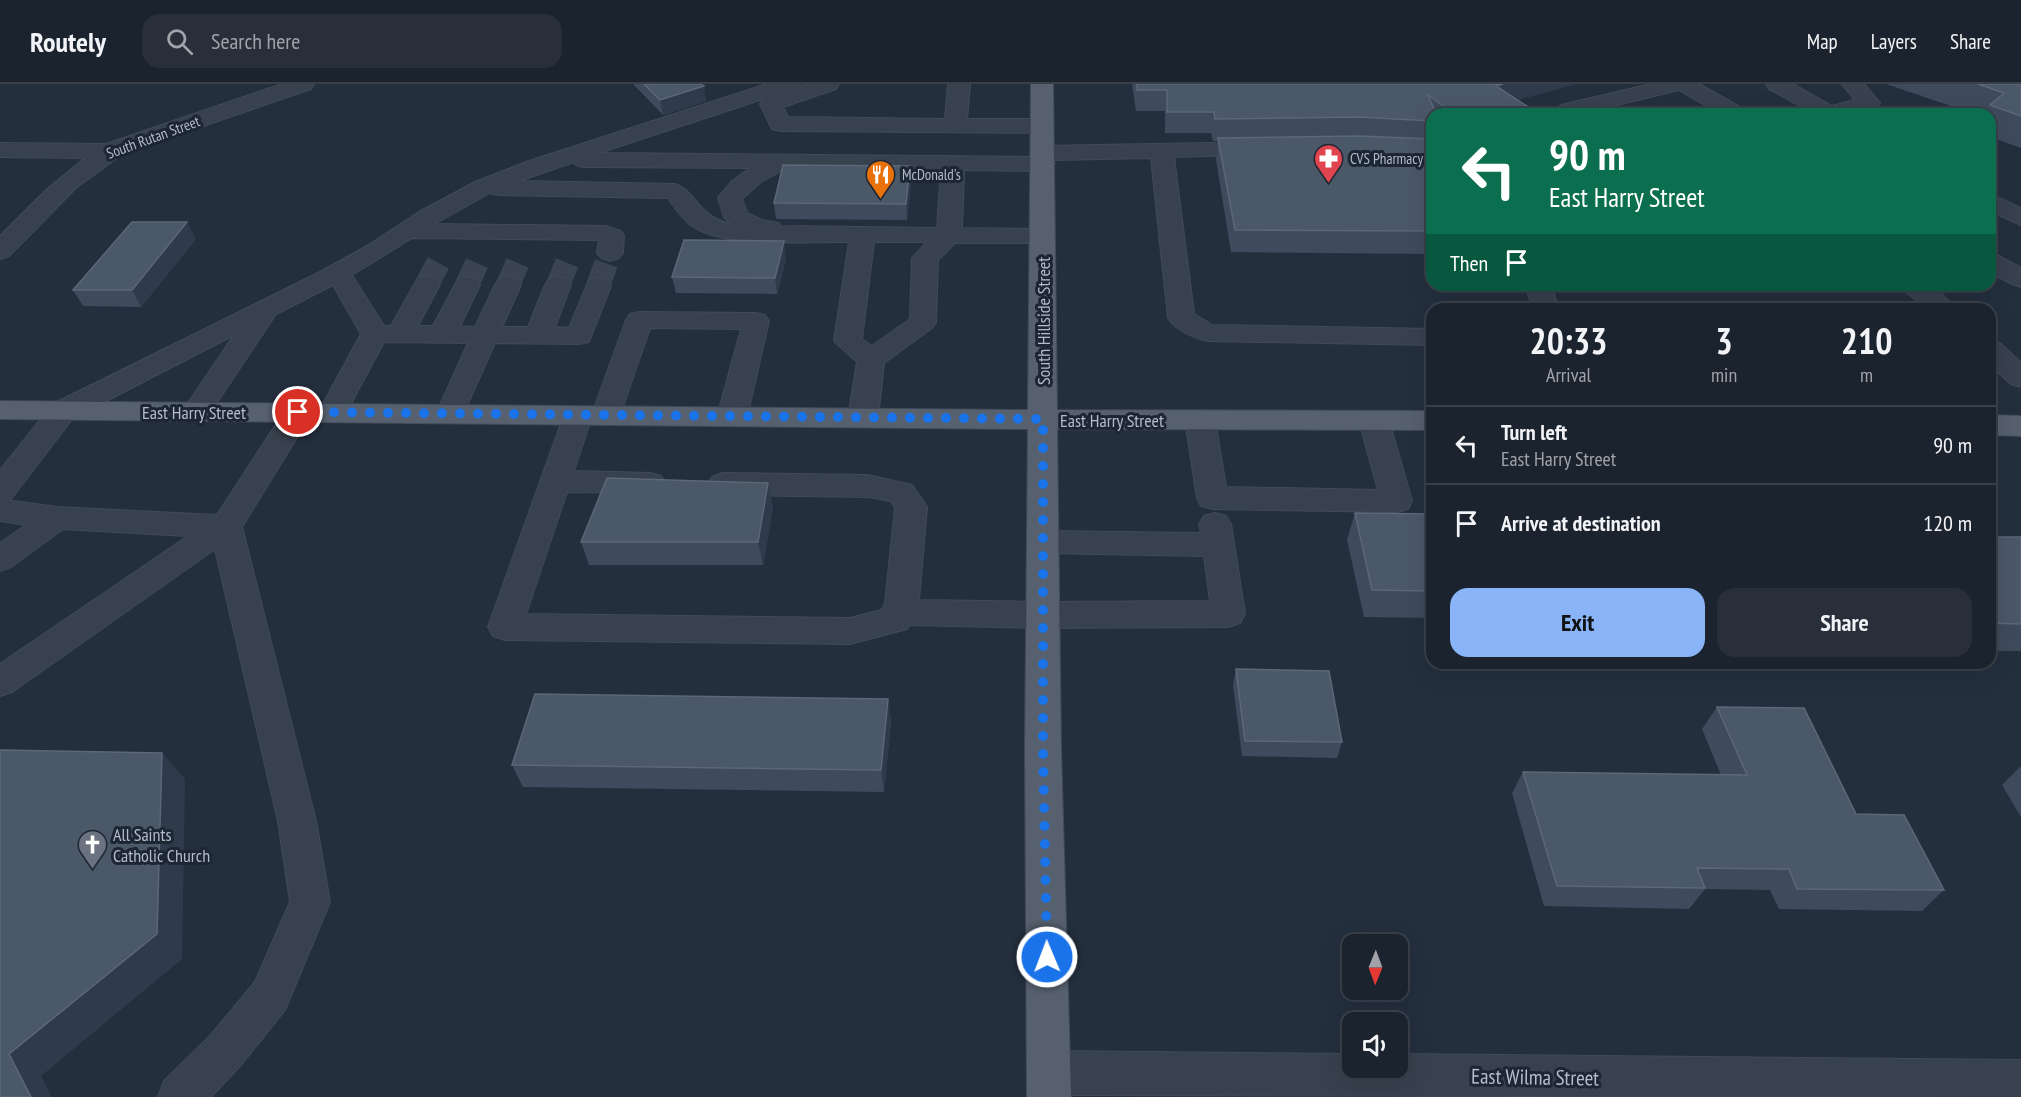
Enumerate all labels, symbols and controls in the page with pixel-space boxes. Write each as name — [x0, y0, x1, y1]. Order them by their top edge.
search box — [142, 14, 562, 68]
text: Routely — [30, 23, 106, 60]
icon: search — [163, 25, 196, 58]
text: Search here — [211, 27, 300, 55]
text: Map — [1807, 28, 1838, 55]
text: Layers — [1871, 28, 1917, 55]
text: Share — [1950, 28, 1991, 55]
street label: South Rutan Street — [104, 111, 202, 163]
text: 90 m — [1549, 127, 1626, 182]
icon: left — [1450, 132, 1528, 210]
pharmacy icon: CVS Pharmacy — [1313, 142, 1345, 184]
place label: CVS Pharmacy — [1350, 149, 1423, 168]
restaurant icon: McDonald's — [865, 158, 897, 200]
place label: McDonald's — [902, 165, 961, 184]
text: East Harry Street — [1549, 180, 1705, 214]
icon: arrive — [1500, 246, 1533, 279]
text: Then — [1450, 249, 1488, 277]
street label: South Hillside Street — [1032, 257, 1055, 385]
text: 20:33 — [1530, 317, 1607, 364]
text: 3 — [1715, 317, 1733, 364]
text: 210 — [1841, 317, 1892, 364]
text: Arrival — [1546, 362, 1591, 388]
text: min — [1711, 362, 1737, 388]
text: m — [1860, 362, 1873, 388]
pin — [272, 386, 323, 437]
icon: arrive — [281, 395, 314, 428]
street label: East Harry Street — [142, 401, 246, 424]
street label: East Harry Street — [1060, 409, 1164, 432]
text: Turn left — [1501, 418, 1567, 446]
icon: left — [1450, 429, 1483, 462]
text: 90 m — [1933, 431, 1972, 459]
text: East Harry Street — [1501, 446, 1616, 472]
icon: arrive — [1450, 507, 1483, 540]
text: Arrive at destination — [1501, 509, 1661, 537]
text: 120 m — [1923, 509, 1972, 537]
button: Exit — [1450, 588, 1705, 657]
button: Share — [1717, 588, 1972, 657]
place label: All Saints Catholic Church — [113, 823, 210, 867]
church icon: All Saints Catholic Church — [76, 828, 108, 870]
position arrow — [1015, 925, 1079, 989]
north arrow — [1342, 934, 1408, 1000]
map controls — [1342, 934, 1408, 1078]
button: sound — [1342, 1012, 1408, 1078]
street label: East Wilma Street — [1471, 1062, 1599, 1092]

